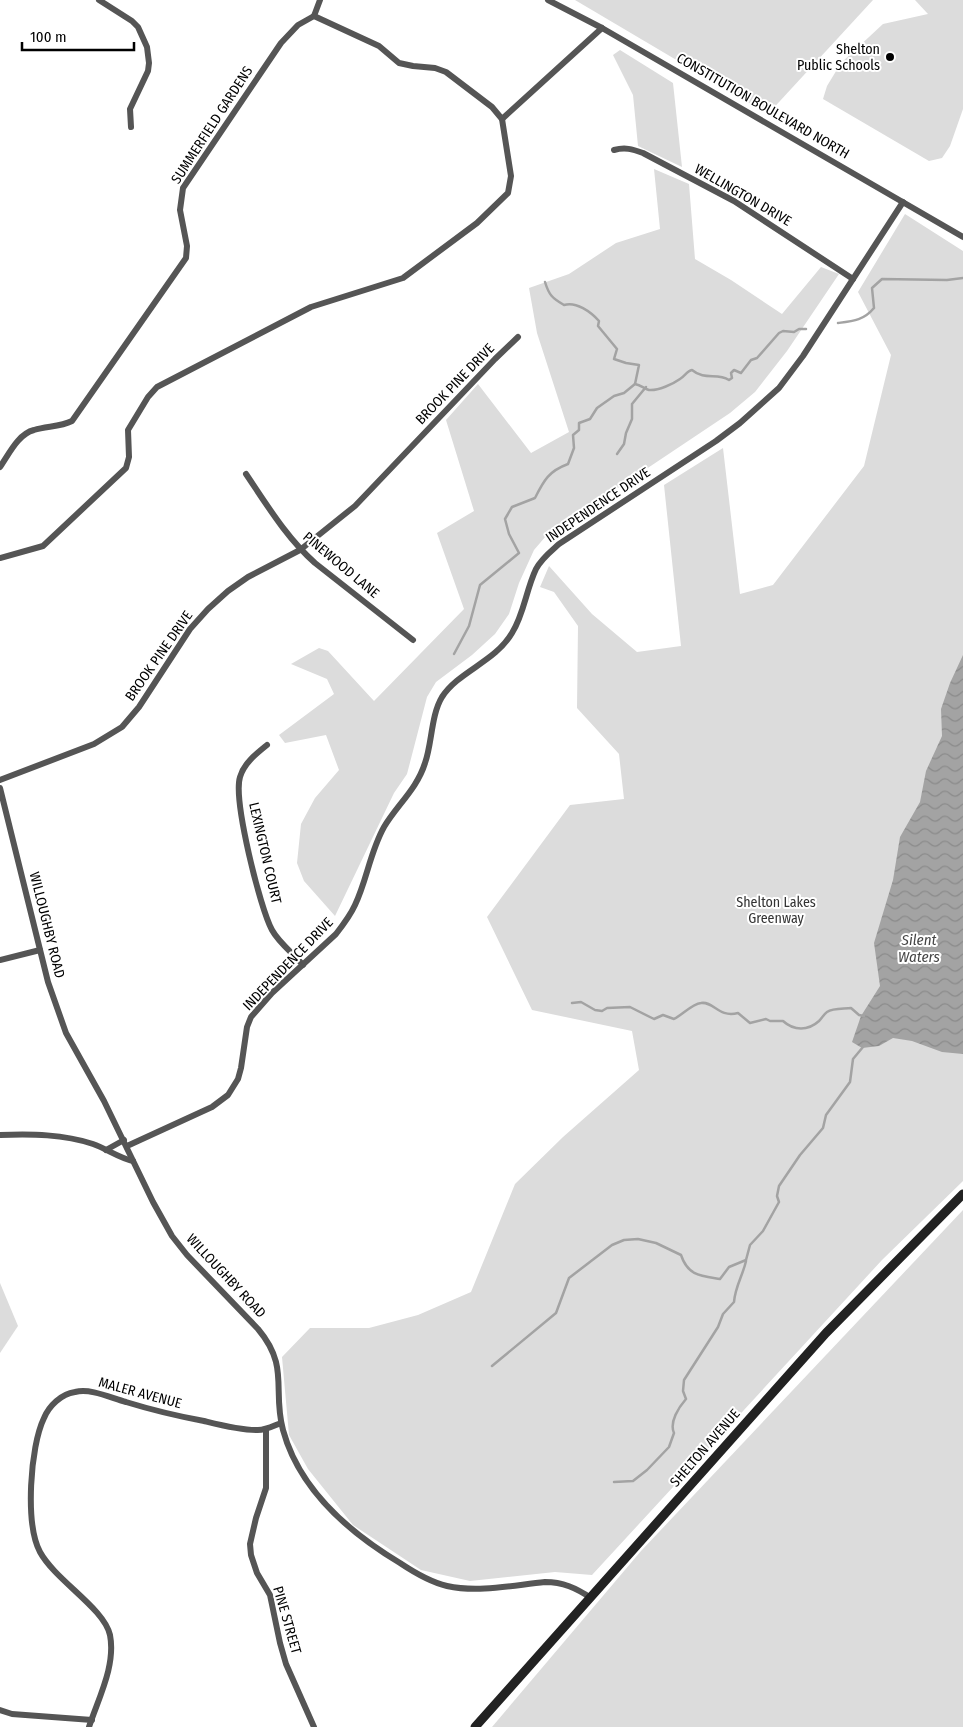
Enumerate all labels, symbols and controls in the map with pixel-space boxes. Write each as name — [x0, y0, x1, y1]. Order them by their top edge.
scale bar — [22, 20, 135, 52]
text: 100 m — [30, 28, 67, 46]
place label: Shelton Public Schools — [797, 41, 880, 74]
street label: CONSTITUTION BOULEVARD NORTH — [674, 49, 852, 163]
marker: Shelton Public Schools — [884, 51, 896, 63]
street label: SUMMERFIELD GARDENS — [168, 63, 256, 187]
street label: WELLINGTON DRIVE — [692, 160, 795, 230]
street label: BROOK PINE DRIVE — [412, 340, 498, 428]
street label: INDEPENDENCE DRIVE — [542, 463, 654, 546]
street label: PINEWOOD LANE — [299, 528, 383, 602]
street label: BROOK PINE DRIVE — [122, 607, 197, 704]
street label: LEXINGTON COURT — [245, 801, 285, 906]
street label: WILLOUGHBY ROAD — [26, 870, 68, 980]
park label: Shelton Lakes Greenway — [736, 894, 816, 927]
street label: INDEPENDENCE DRIVE — [239, 914, 337, 1014]
water label: Silent Waters — [898, 931, 941, 966]
street label: WILLOUGHBY ROAD — [183, 1230, 269, 1322]
street label: MALER AVENUE — [97, 1374, 184, 1412]
street label: SHELTON AVENUE — [667, 1405, 744, 1490]
street label: PINE STREET — [269, 1584, 305, 1656]

